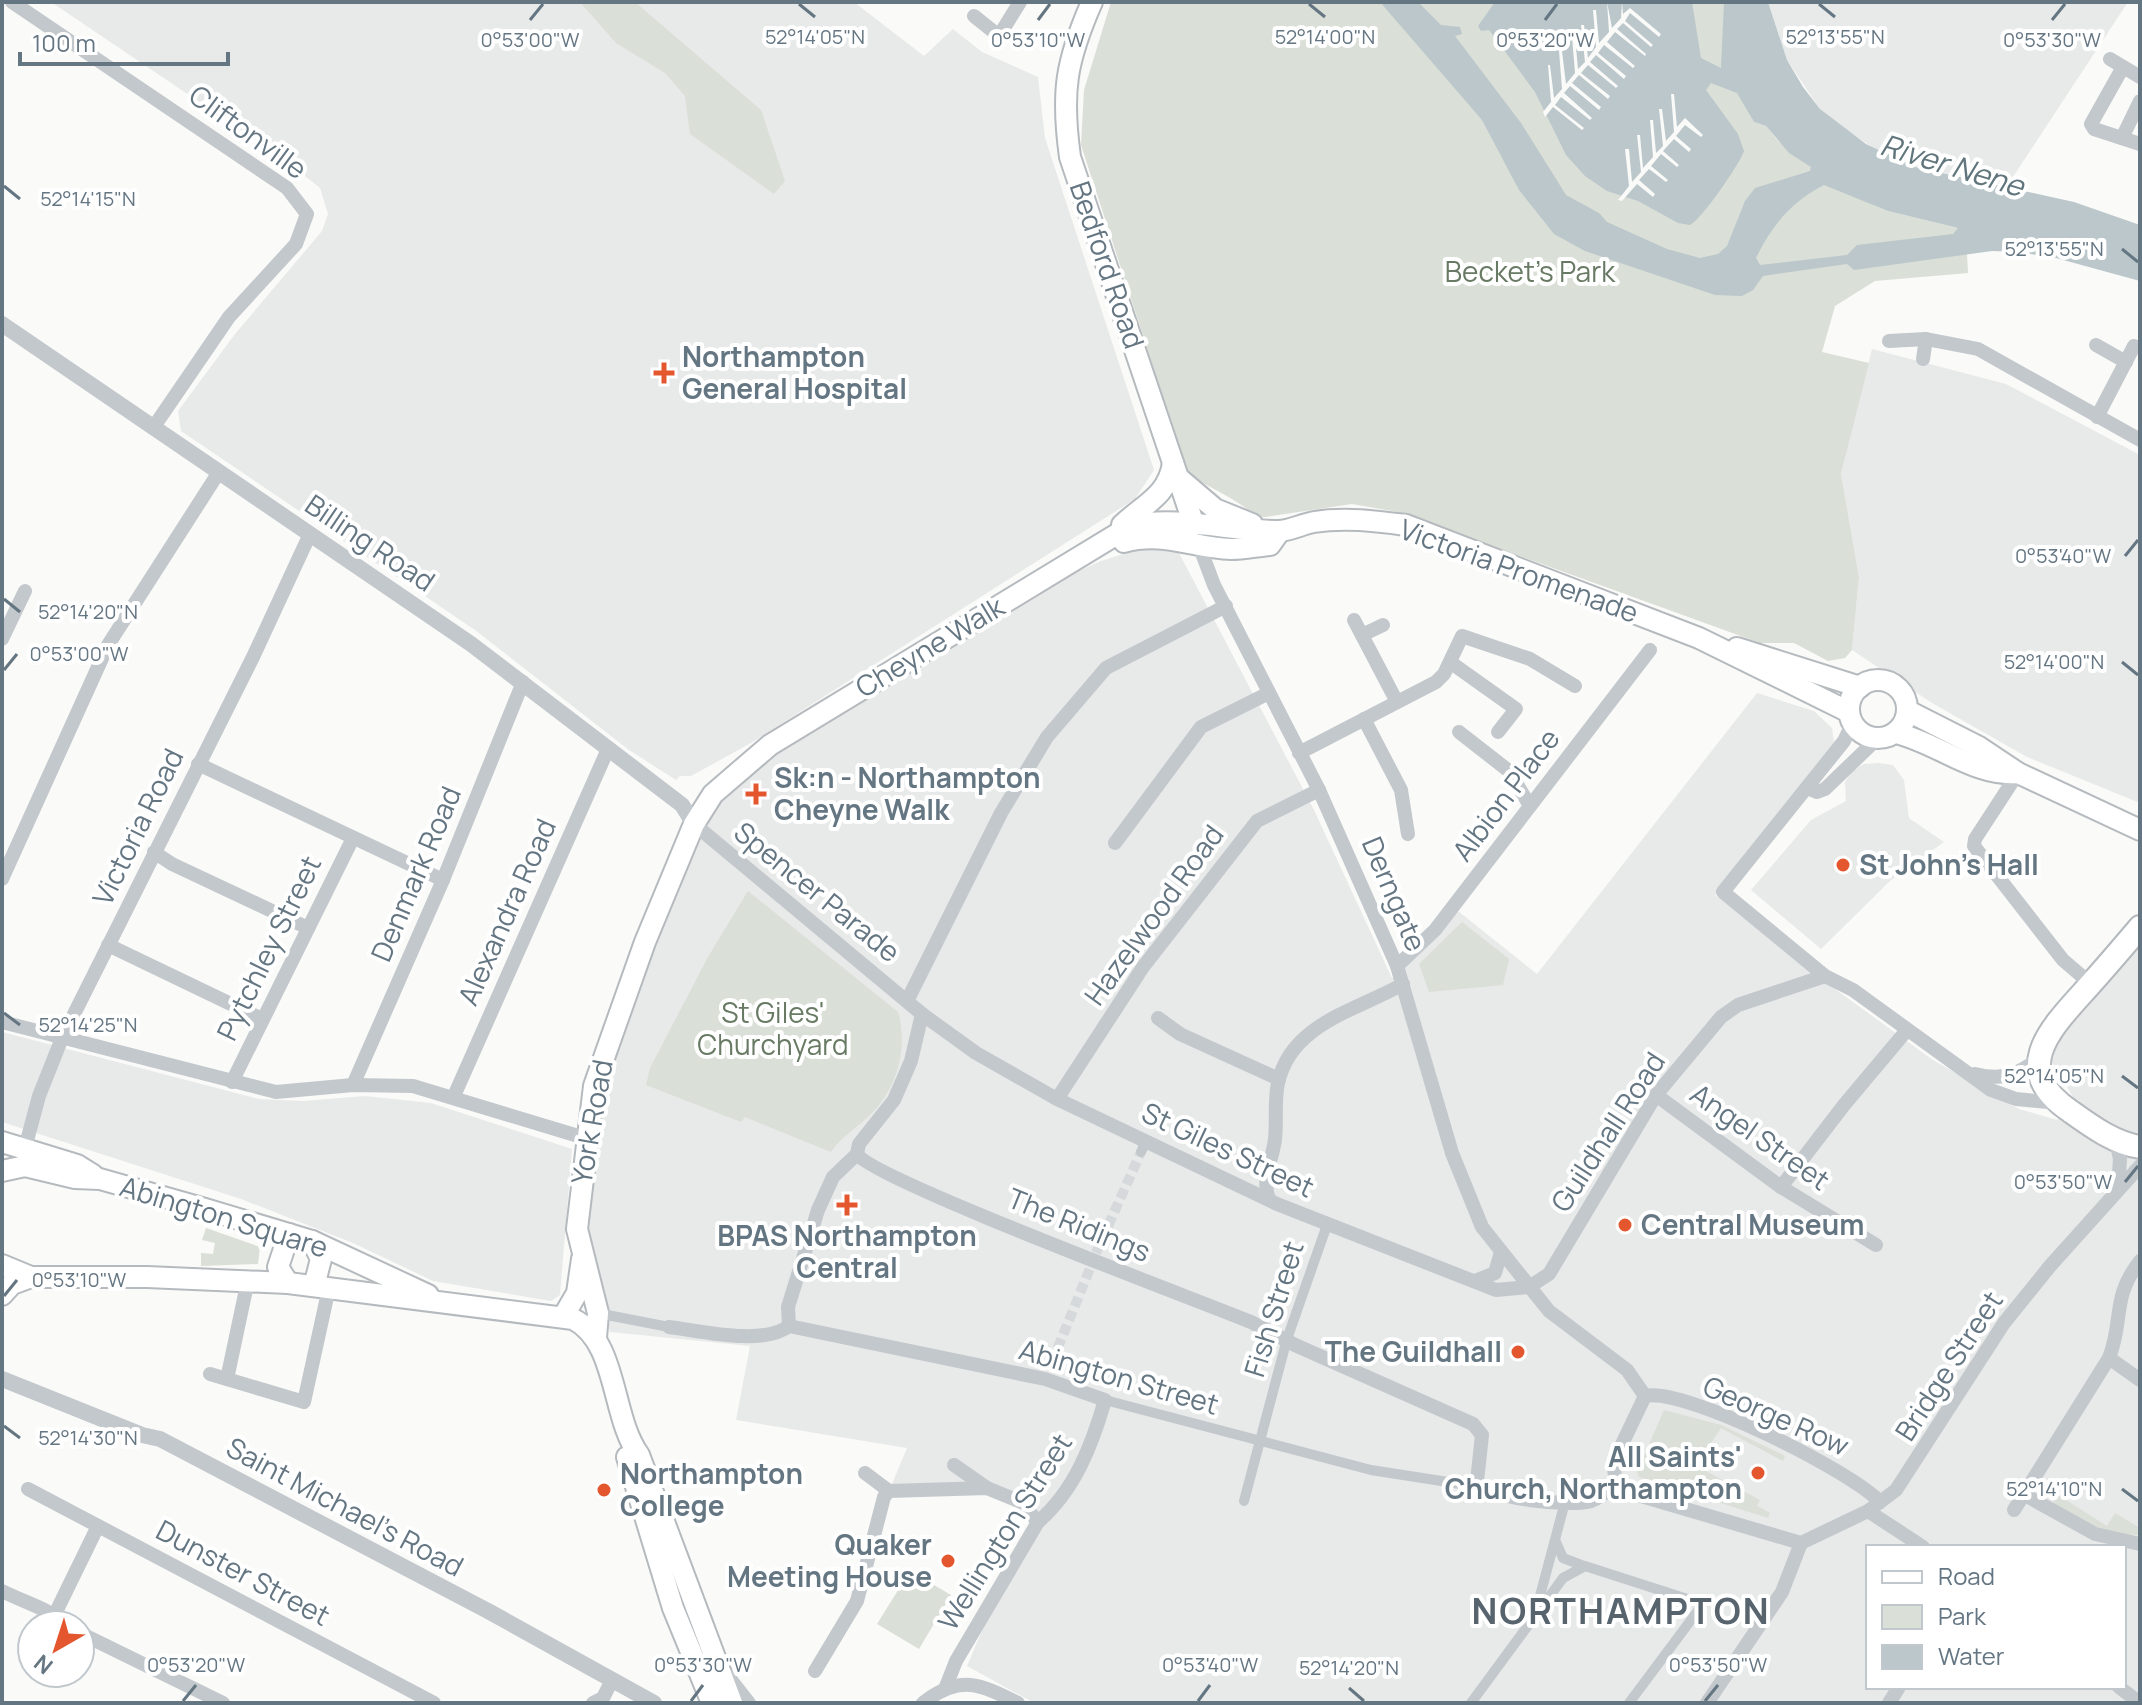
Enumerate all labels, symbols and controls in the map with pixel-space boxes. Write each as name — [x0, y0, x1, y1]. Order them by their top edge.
scale bar — [20, 16, 228, 66]
text: 52°14'05"N — [765, 23, 865, 50]
text: 52°14'00"N — [1275, 23, 1375, 50]
text: 52°13'55"N — [1785, 23, 1885, 50]
text: 100 m — [32, 26, 96, 59]
text: 0°53'00"W — [480, 26, 580, 53]
text: 0°53'10"W — [991, 26, 1086, 53]
text: 0°53'20"W — [1496, 26, 1594, 53]
text: 0°53'30"W — [2003, 26, 2101, 53]
street label: Cliftonville — [182, 76, 315, 187]
water label: River Nene — [1876, 123, 2030, 206]
street label: Bedford Road — [1062, 176, 1154, 353]
text: 52°14'15"N — [40, 185, 136, 212]
text: 52°13'55"N — [2004, 235, 2104, 262]
park label: Becket's Park — [1445, 252, 1616, 290]
place label: Northampton General Hospital — [682, 337, 907, 407]
marker: Northampton General Hospital — [653, 362, 675, 384]
street label: Billing Road — [298, 485, 443, 599]
street label: Victoria Promenade — [1395, 509, 1644, 631]
text: 0°53'40"W — [2015, 542, 2111, 569]
street label: Cheyne Walk — [848, 586, 1012, 705]
text: 52°14'20"N — [38, 598, 138, 625]
text: 0°53'00"W — [29, 640, 129, 667]
text: 52°14'00"N — [2004, 648, 2104, 675]
street label: Albion Place — [1443, 720, 1568, 868]
street label: Victoria Road — [83, 742, 191, 911]
place label: Sk:n - Northampton Cheyne Walk — [774, 758, 1040, 828]
street label: Denmark Road — [361, 780, 469, 967]
marker: Sk:n - Northampton Cheyne Walk — [745, 783, 767, 805]
street label: Spencer Parade — [727, 812, 909, 970]
street label: Alexandra Road — [448, 813, 564, 1011]
street label: Hazelwood Road — [1075, 817, 1231, 1012]
street label: Derngate — [1354, 830, 1436, 957]
place label: St John's Hall — [1859, 845, 2039, 883]
street label: Pytchley Street — [207, 849, 329, 1046]
marker: St John's Hall — [1834, 856, 1852, 874]
park label: St Giles' Churchyard — [697, 993, 849, 1063]
text: 52°14'25"N — [38, 1011, 138, 1038]
street label: Guildhall Road — [1541, 1044, 1673, 1219]
street label: York Road — [561, 1057, 621, 1187]
text: 52°14'05"N — [2004, 1062, 2104, 1089]
street label: Angel Street — [1683, 1074, 1838, 1198]
street label: St Giles Street — [1136, 1093, 1321, 1206]
street label: Abington Square — [116, 1166, 333, 1266]
text: 0°53'50"W — [2014, 1168, 2112, 1195]
street label: The Ridings — [1002, 1178, 1156, 1270]
marker: BPAS Northampton Central — [836, 1194, 858, 1216]
place label: Central Museum — [1641, 1205, 1864, 1243]
place label: BPAS Northampton Central — [717, 1216, 977, 1286]
marker: Central Museum — [1616, 1216, 1634, 1234]
street label: Fish Street — [1234, 1236, 1312, 1381]
text: 0°53'10"W — [32, 1266, 127, 1293]
street label: Bridge Street — [1886, 1283, 2011, 1448]
street label: Abington Street — [1015, 1329, 1223, 1423]
place label: The Guildhall — [1325, 1332, 1502, 1370]
marker: The Guildhall — [1509, 1343, 1527, 1361]
street label: George Row — [1697, 1366, 1855, 1464]
text: 52°14'30"N — [38, 1424, 138, 1451]
street label: Wellington Street — [928, 1426, 1080, 1637]
street label: Saint Michael's Road — [220, 1428, 471, 1585]
place label: All Saints' Church, Northampton — [1445, 1437, 1742, 1507]
place label: Northampton College — [620, 1454, 803, 1524]
marker: All Saints' Church, Northampton — [1749, 1464, 1767, 1482]
text: 52°14'10"N — [2006, 1475, 2102, 1502]
marker: Northampton College — [595, 1481, 613, 1499]
street label: Dunster Street — [150, 1510, 337, 1634]
place label: Quaker Meeting House — [727, 1525, 932, 1595]
legend — [1866, 1545, 2126, 1689]
marker: Quaker Meeting House — [939, 1552, 957, 1570]
text: Road — [1938, 1559, 1995, 1592]
district label: NORTHAMPTON — [1472, 1586, 1770, 1635]
text: Park — [1938, 1599, 1987, 1632]
north arrow — [16, 1609, 96, 1689]
text: Water — [1938, 1639, 2005, 1672]
text: N — [28, 1648, 59, 1681]
text: 0°53'20"W — [147, 1651, 245, 1678]
text: 0°53'30"W — [654, 1651, 752, 1678]
text: 0°53'40"W — [1162, 1651, 1258, 1678]
text: 0°53'50"W — [1669, 1651, 1767, 1678]
text: 52°14'20"N — [1299, 1654, 1399, 1681]

